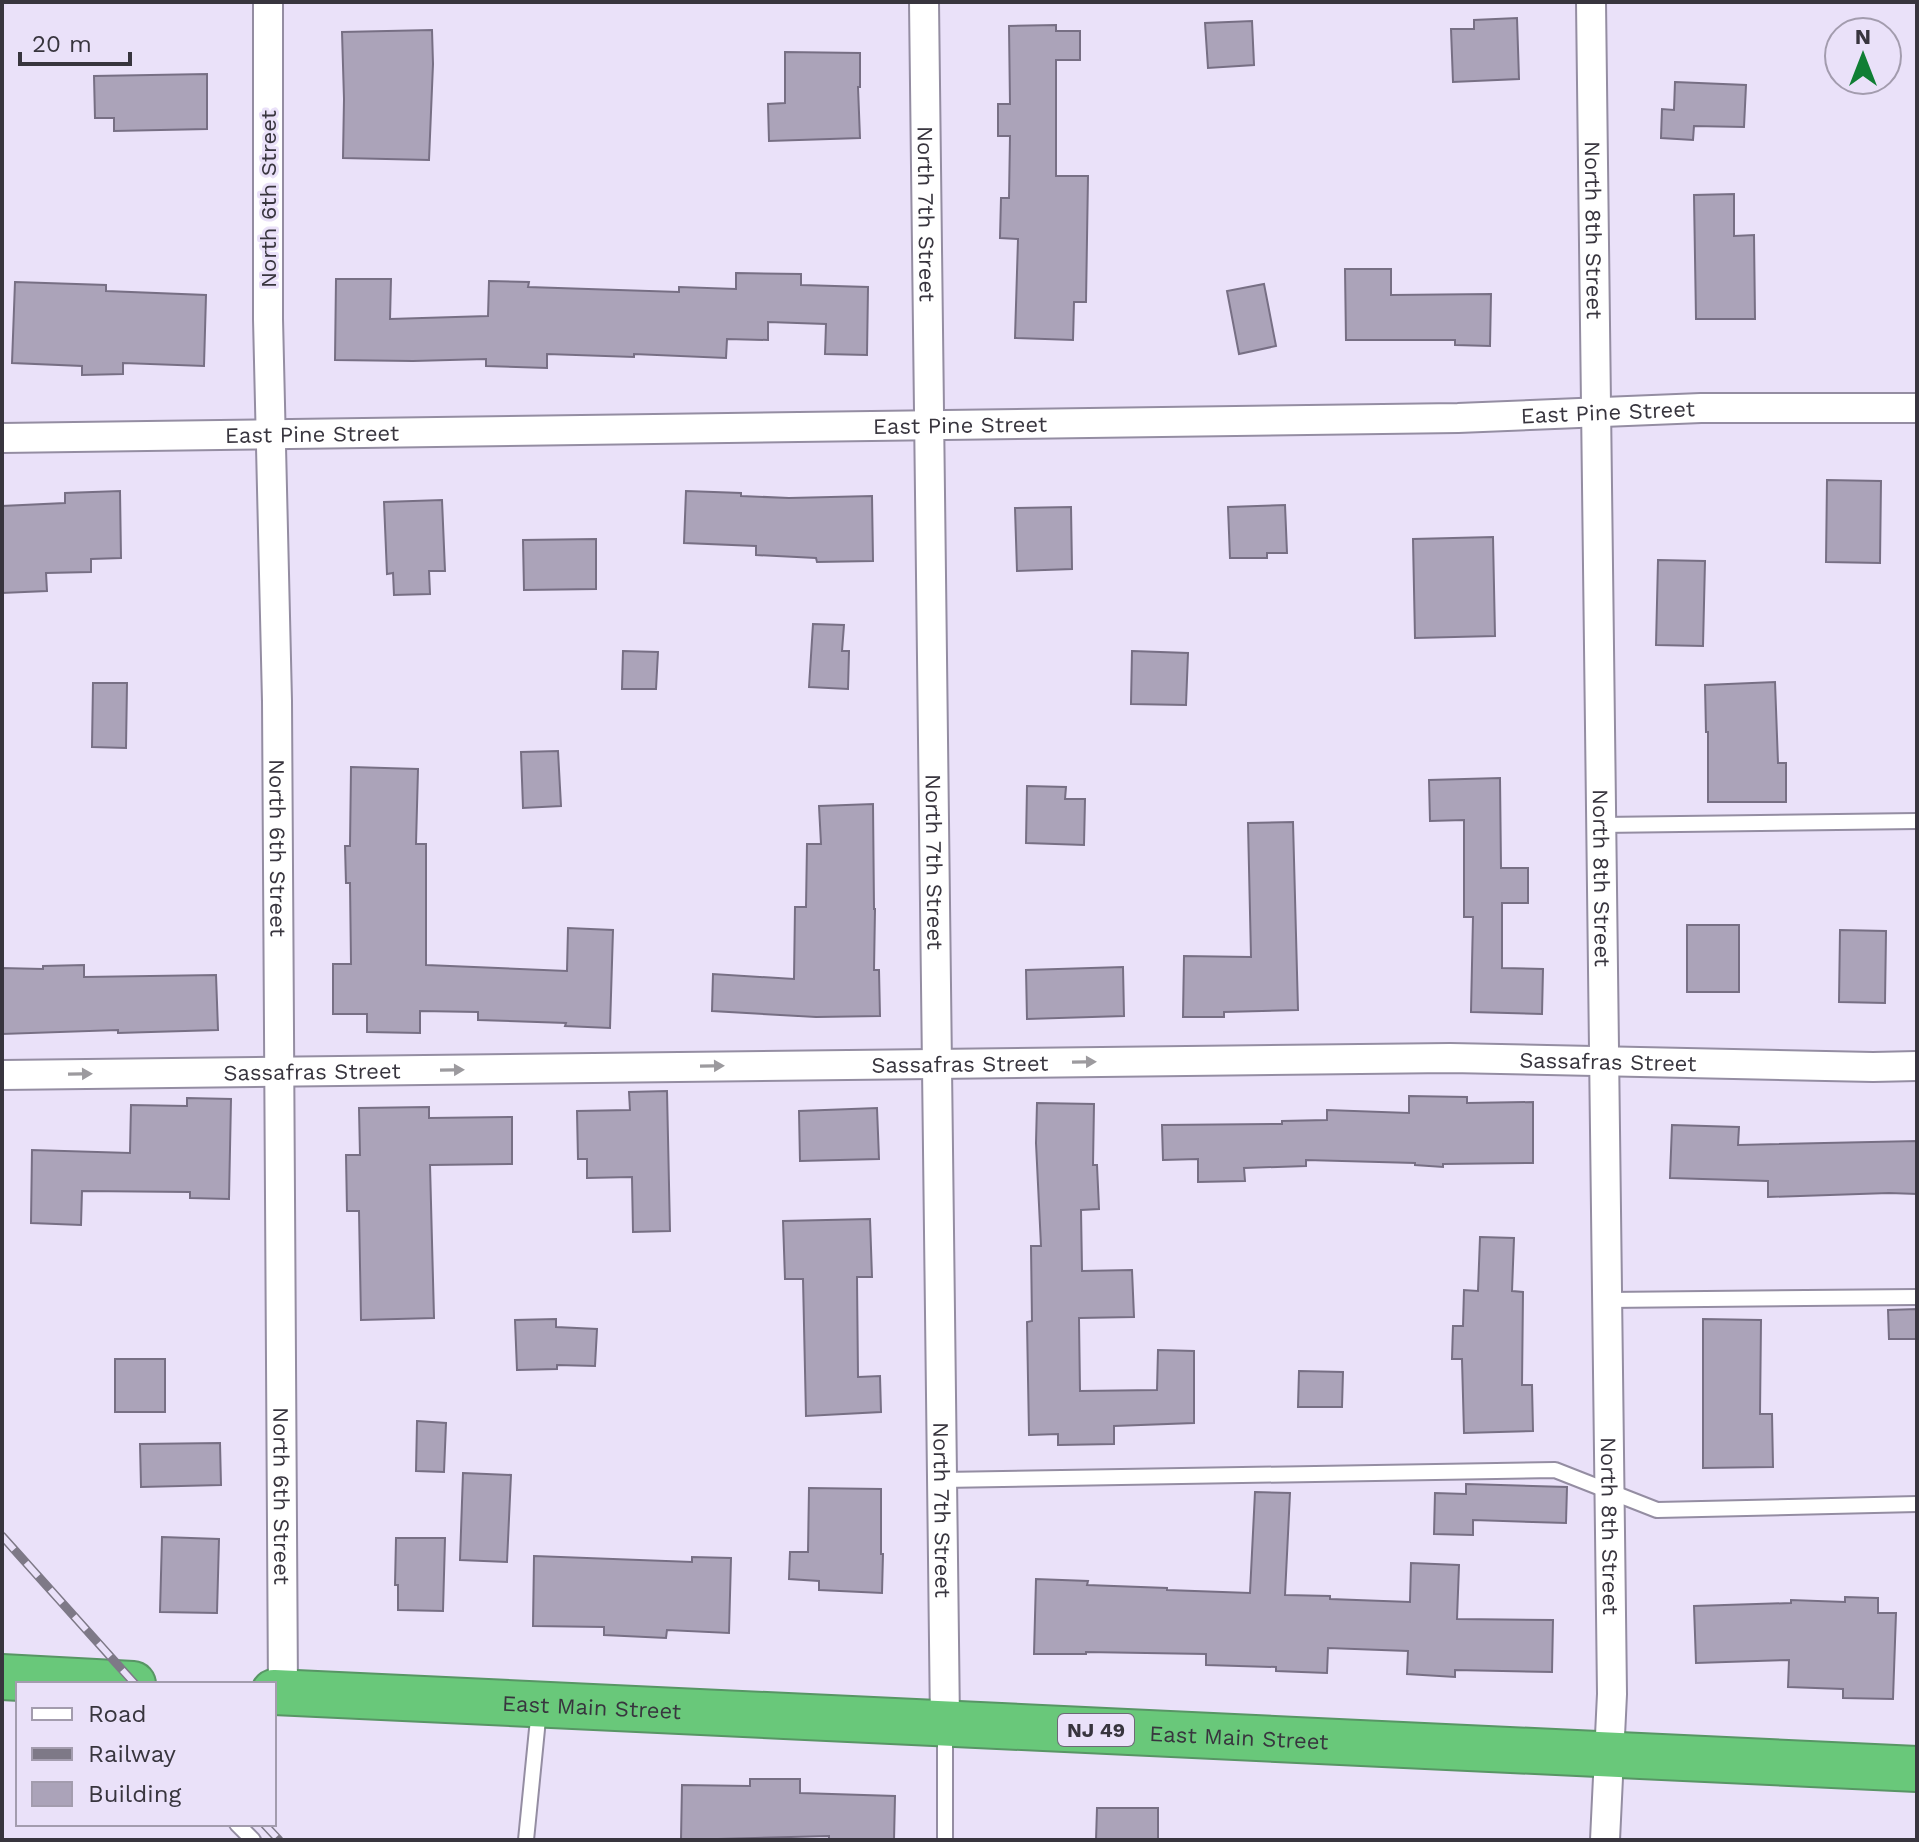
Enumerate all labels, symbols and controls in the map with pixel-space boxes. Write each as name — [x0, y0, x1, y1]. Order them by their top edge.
scale bar — [20, 16, 130, 66]
north arrow — [1823, 16, 1903, 96]
text: N — [1855, 24, 1871, 49]
text: 20 m — [32, 30, 92, 58]
street label: North 6th Street — [256, 110, 281, 288]
street label: North 7th Street — [913, 126, 940, 302]
street label: North 8th Street — [1580, 141, 1607, 319]
street label: East Pine Street — [1520, 396, 1695, 428]
street label: East Pine Street — [873, 412, 1047, 439]
street label: East Pine Street — [225, 421, 399, 448]
street label: North 6th Street — [264, 759, 290, 937]
street label: North 7th Street — [920, 774, 948, 950]
street label: North 8th Street — [1588, 789, 1615, 967]
street label: Sassafras Street — [1519, 1047, 1697, 1076]
street label: Sassafras Street — [871, 1051, 1049, 1078]
one-way arrow — [1072, 1056, 1097, 1068]
street label: Sassafras Street — [223, 1058, 401, 1085]
one-way arrow — [700, 1060, 725, 1073]
one-way arrow — [440, 1063, 465, 1076]
one-way arrow — [68, 1068, 93, 1080]
street label: North 6th Street — [268, 1407, 294, 1585]
street label: North 7th Street — [928, 1422, 955, 1598]
street label: North 8th Street — [1596, 1437, 1623, 1615]
legend — [16, 1682, 276, 1826]
street label: East Main Street — [502, 1691, 682, 1724]
text: Road — [88, 1700, 147, 1728]
road number: NJ 49 — [1058, 1714, 1134, 1746]
street label: East Main Street — [1149, 1721, 1329, 1754]
text: Railway — [88, 1740, 177, 1768]
text: Building — [88, 1780, 181, 1808]

